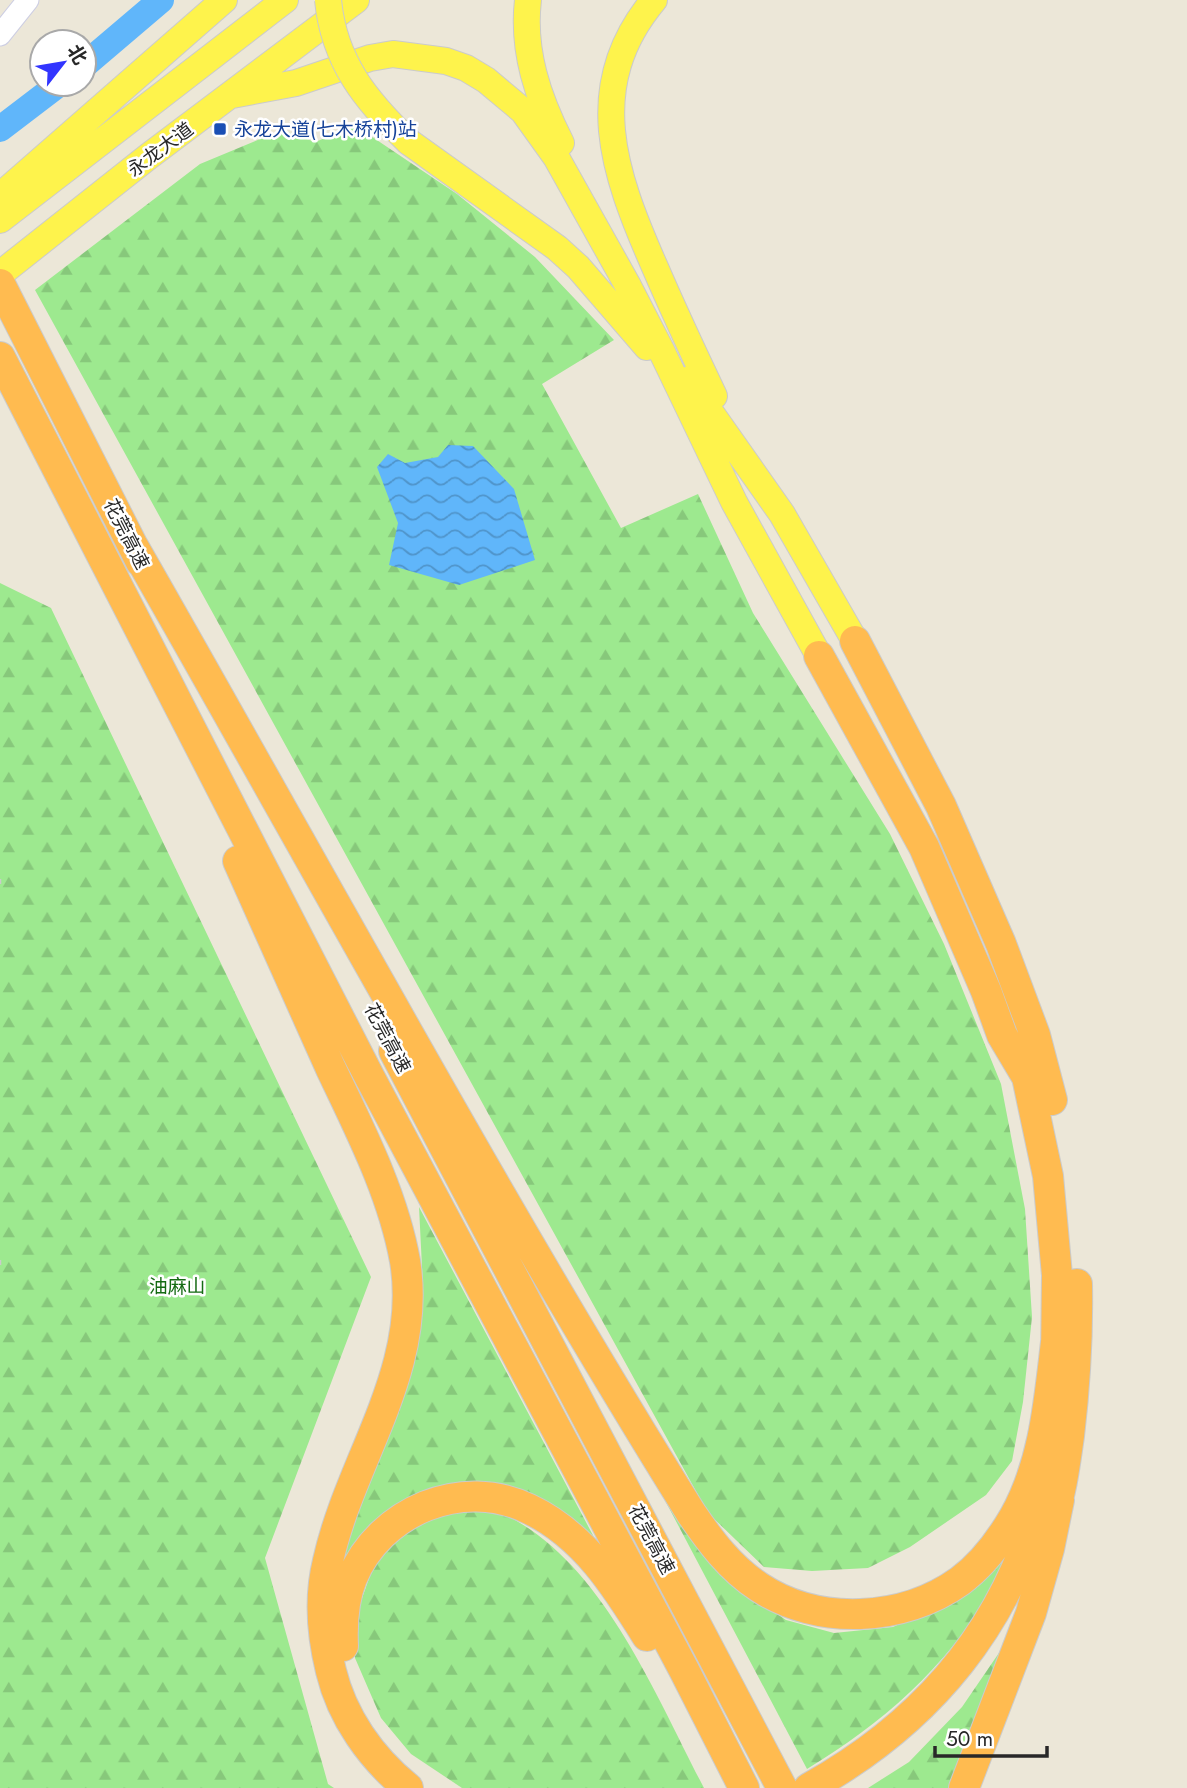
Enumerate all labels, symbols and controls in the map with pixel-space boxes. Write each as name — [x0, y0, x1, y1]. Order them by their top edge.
north arrow — [28, 28, 98, 98]
text: 北 — [61, 39, 94, 70]
street label: 永龙大道 — [122, 116, 199, 183]
place label: 永龙大道(七木桥村)站 — [234, 116, 417, 143]
marker: 永龙大道(七木桥村)站 — [212, 121, 228, 137]
street label: 花莞高速 — [97, 494, 156, 574]
street label: 花莞高速 — [358, 998, 417, 1078]
park label: 油麻山 — [148, 1273, 206, 1300]
street label: 花莞高速 — [622, 1499, 681, 1579]
scale bar — [935, 1714, 1047, 1758]
text: 50 m — [946, 1724, 993, 1754]

